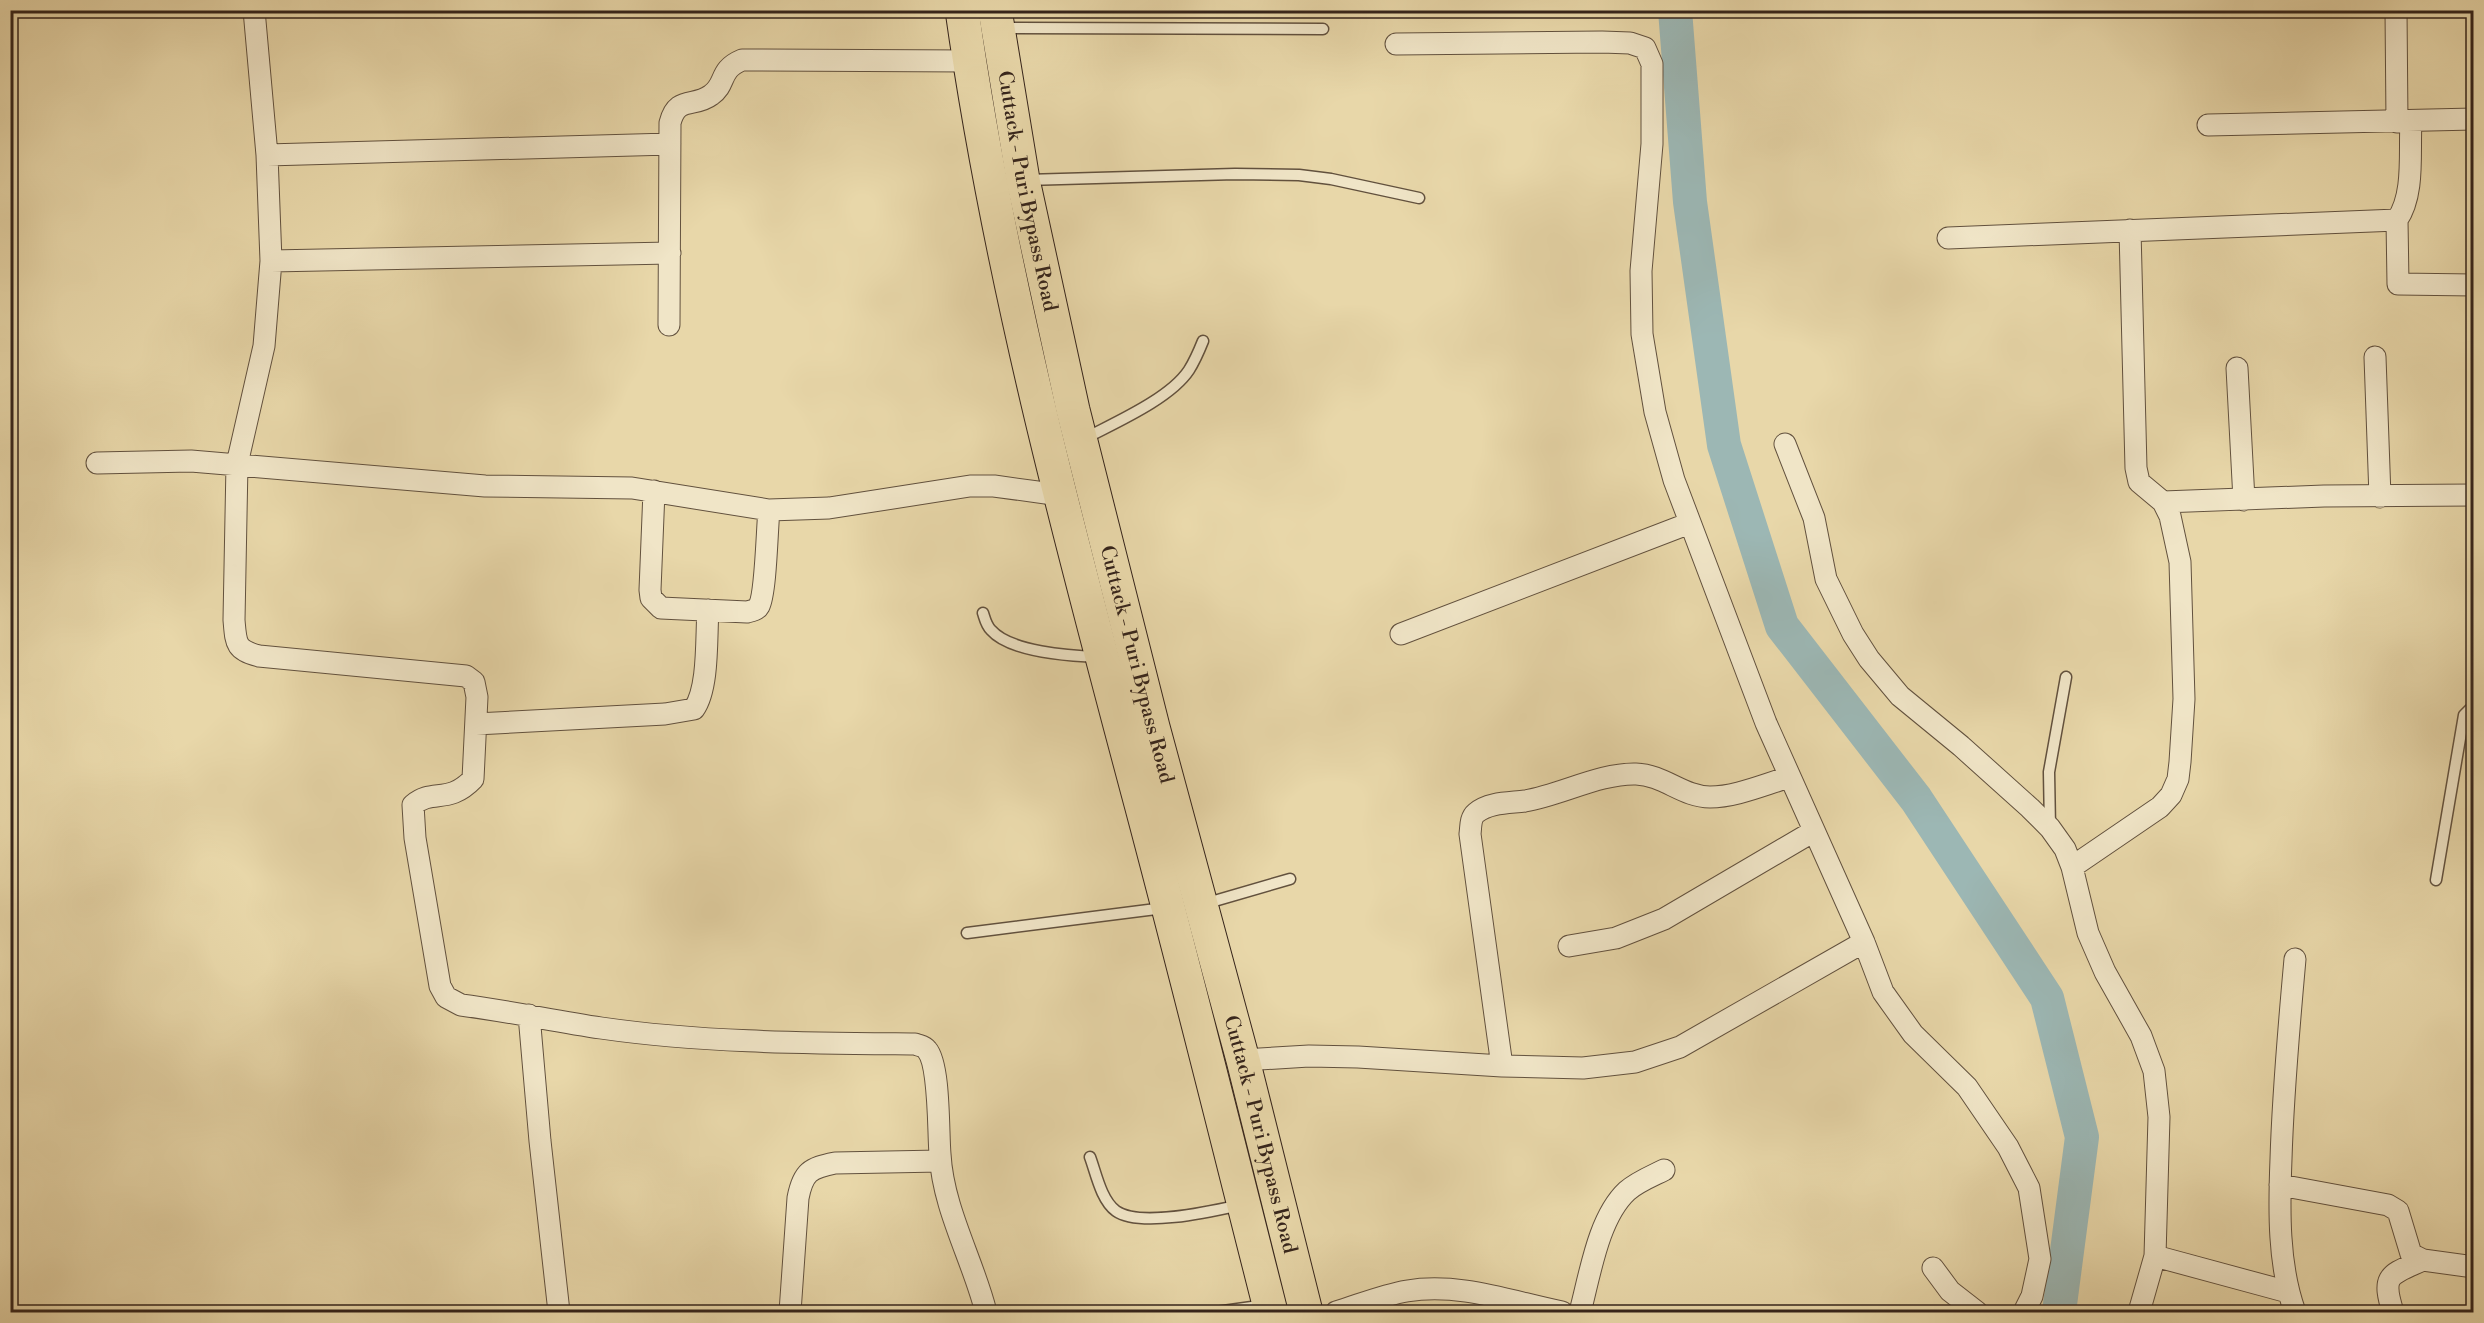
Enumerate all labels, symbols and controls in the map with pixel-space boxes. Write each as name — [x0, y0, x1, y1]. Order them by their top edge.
street label: Cuttack - Puri Bypass Road — [991, 69, 1062, 315]
street label: Cuttack - Puri Bypass Road — [1094, 543, 1179, 787]
street label: Cuttack - Puri Bypass Road — [1218, 1013, 1302, 1257]

